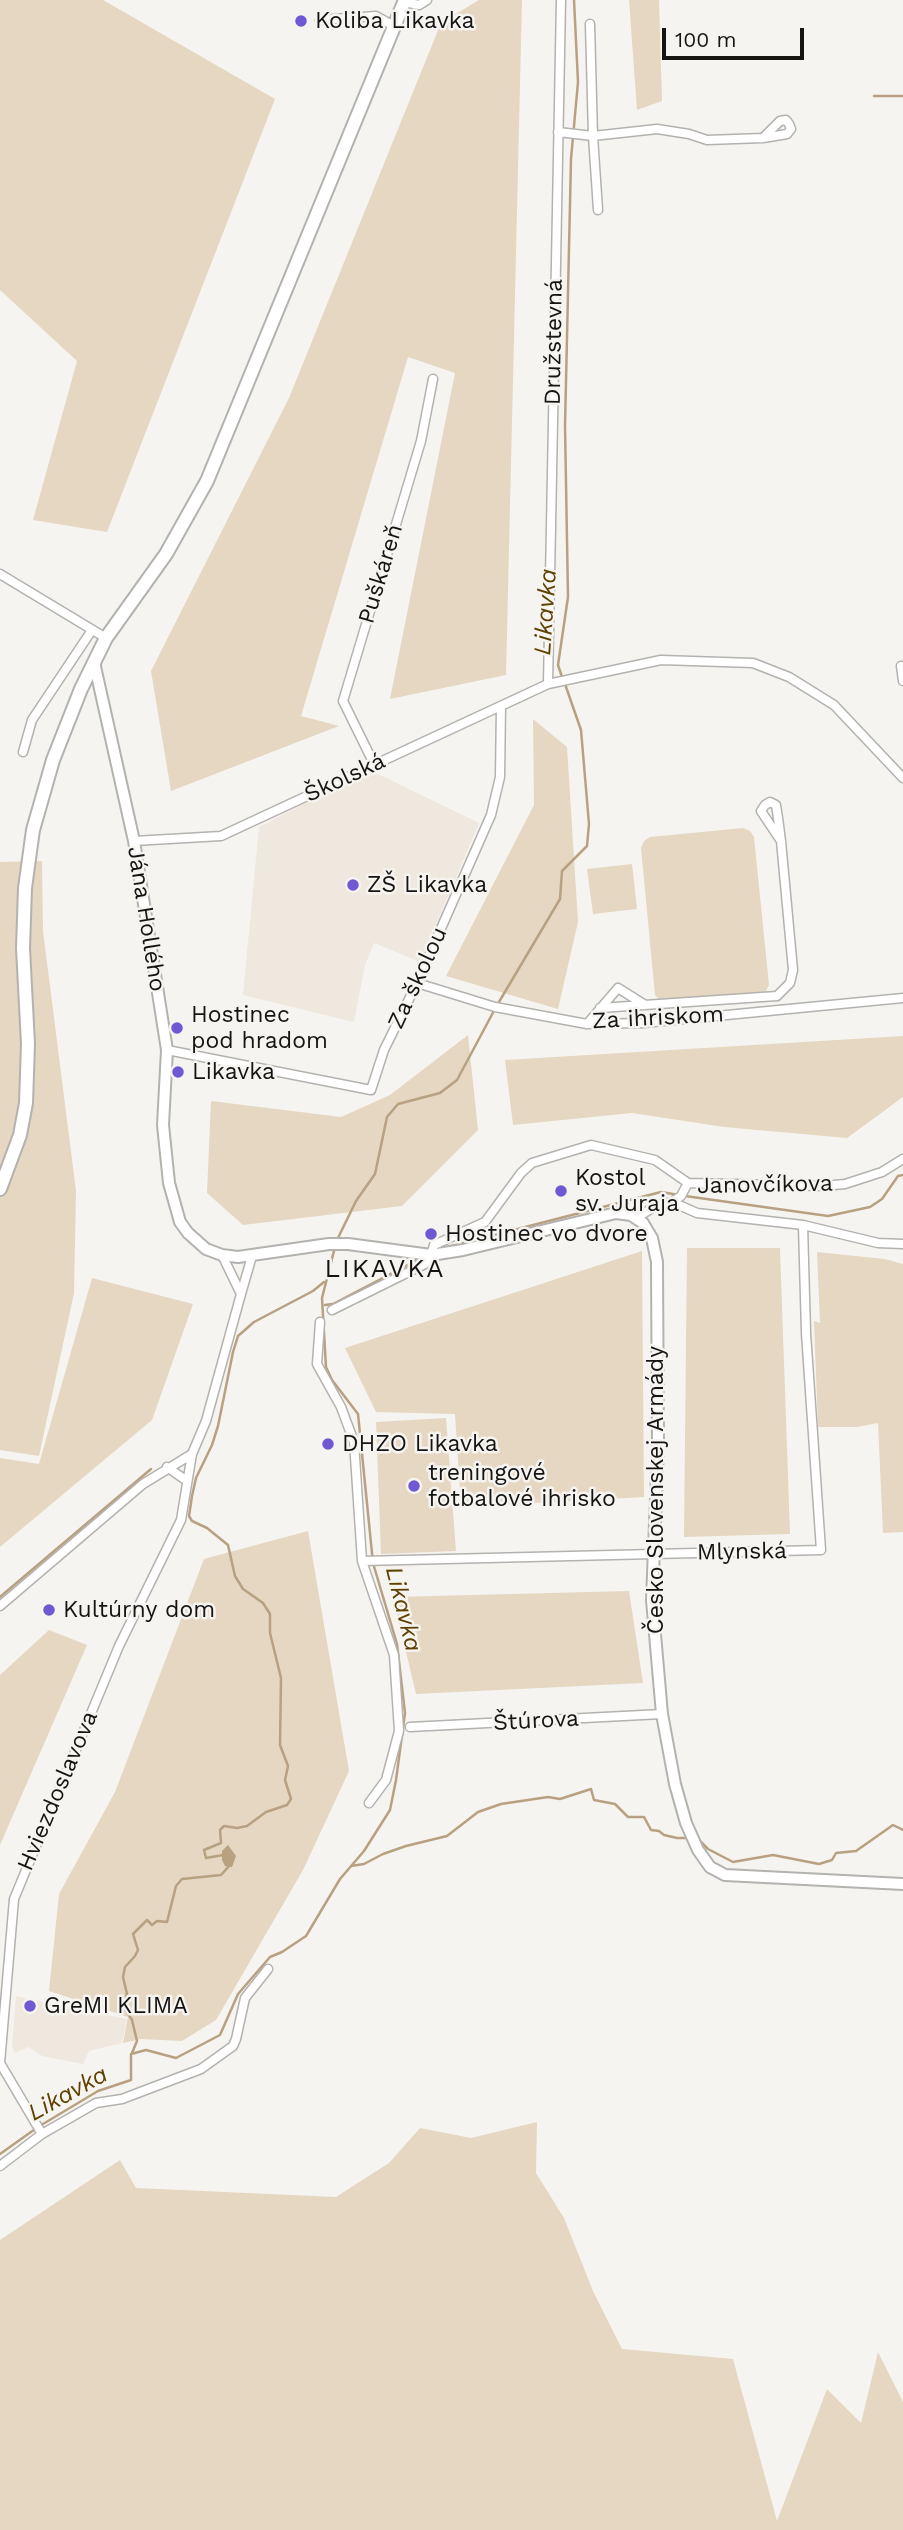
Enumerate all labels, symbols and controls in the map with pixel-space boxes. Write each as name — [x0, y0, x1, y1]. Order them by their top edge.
place label: Koliba Likavka — [315, 7, 474, 35]
marker: Koliba Likavka — [293, 13, 309, 29]
scale bar — [665, 14, 807, 58]
text: 100 m — [675, 27, 737, 52]
street label: Družstevná — [539, 279, 569, 405]
street label: Puškáreň — [353, 521, 409, 627]
water label: Likavka — [529, 568, 563, 656]
street label: Školská — [300, 747, 390, 809]
street label: Jána Hollého — [121, 844, 171, 994]
place label: ZŠ Likavka — [367, 871, 487, 899]
marker: ZŠ Likavka — [345, 877, 361, 893]
street label: Za školou — [382, 923, 454, 1033]
place label: Hostinec pod hradom — [191, 1001, 328, 1055]
street label: Za ihriskom — [592, 1001, 724, 1035]
marker: Hostinec pod hradom — [169, 1020, 185, 1036]
place label: Likavka — [192, 1058, 275, 1086]
marker: Likavka — [170, 1064, 186, 1080]
place label: Kostol sv. Juraja — [575, 1164, 679, 1218]
street label: Janovčíkova — [697, 1170, 833, 1200]
marker: Kostol sv. Juraja — [553, 1183, 569, 1199]
place label: Hostinec vo dvore — [445, 1220, 648, 1248]
marker: Hostinec vo dvore — [423, 1226, 439, 1242]
district label: LIKAVKA — [325, 1253, 445, 1285]
street label: Česko Slovenskej Armády — [642, 1346, 670, 1634]
place label: DHZO Likavka — [342, 1430, 498, 1458]
marker: DHZO Likavka — [320, 1436, 336, 1452]
place label: treningové fotbalové ihrisko — [428, 1459, 616, 1513]
marker: treningové fotbalové ihrisko — [406, 1478, 422, 1494]
street label: Mlynská — [697, 1537, 787, 1567]
water label: Likavka — [379, 1563, 427, 1655]
place label: Kultúrny dom — [63, 1596, 215, 1624]
marker: Kultúrny dom — [41, 1602, 57, 1618]
street label: Štúrova — [492, 1705, 580, 1737]
street label: Hviezdoslavova — [12, 1707, 104, 1875]
place label: GreMI KLIMA — [44, 1992, 188, 2020]
marker: GreMI KLIMA — [22, 1998, 38, 2014]
water label: Likavka — [23, 2060, 113, 2128]

